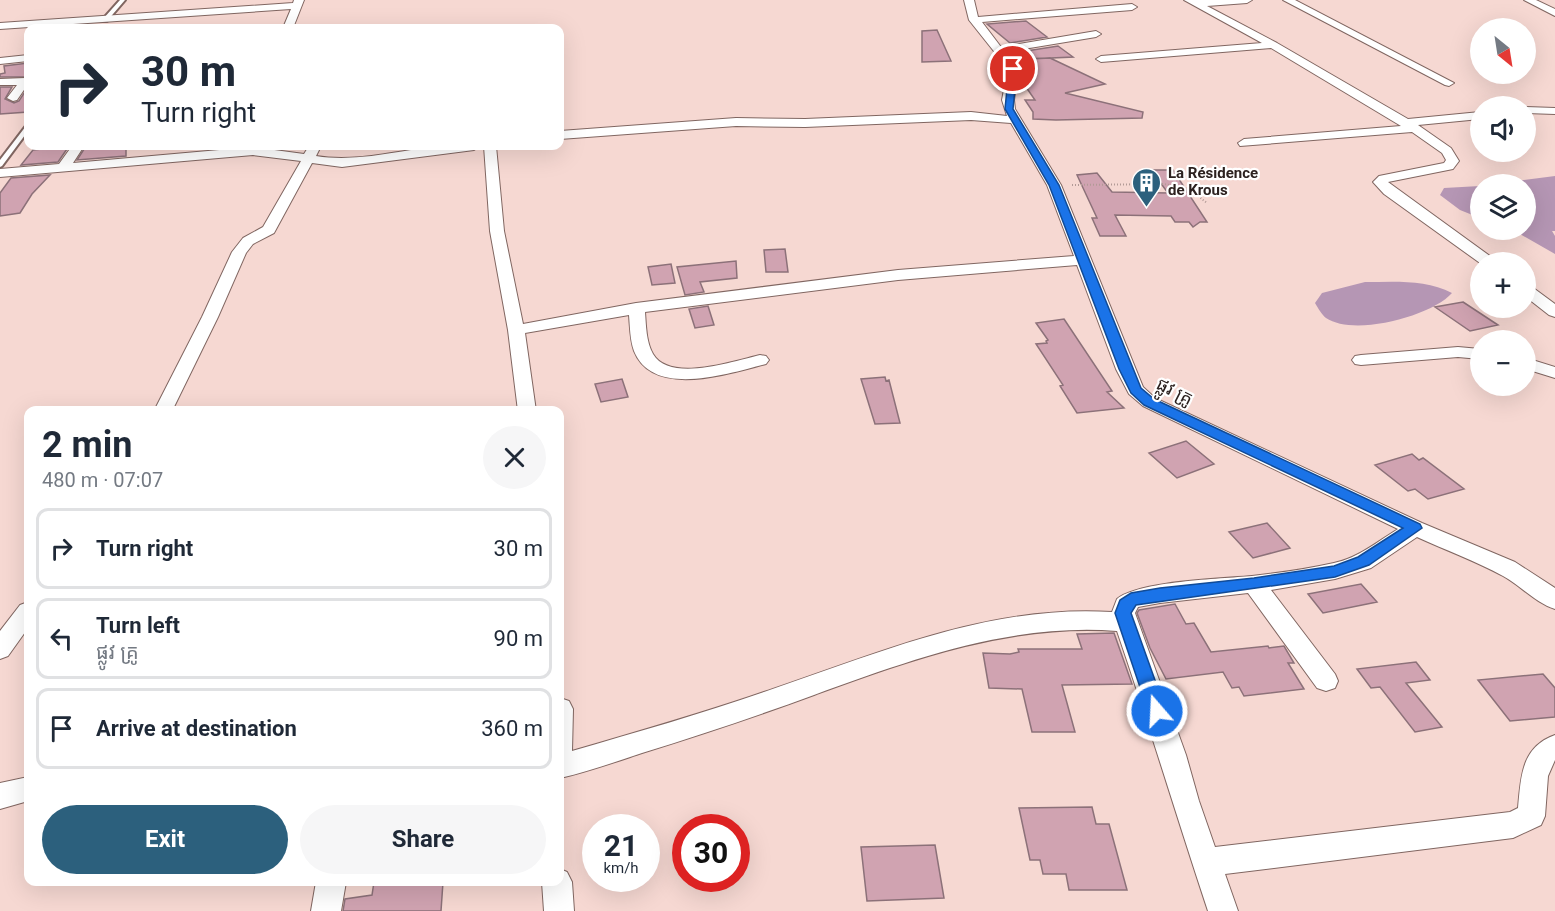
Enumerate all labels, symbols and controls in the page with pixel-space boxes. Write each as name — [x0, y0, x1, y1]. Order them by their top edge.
north arrow — [1470, 18, 1536, 84]
map controls — [1470, 18, 1536, 396]
pin — [987, 43, 1038, 94]
text: 30 m — [141, 47, 236, 96]
icon: right — [42, 48, 120, 126]
icon: arrive — [996, 52, 1029, 85]
button: sound — [1470, 96, 1536, 162]
text: Turn right — [141, 97, 256, 129]
place label: La Résidence de Krous — [1168, 164, 1258, 199]
building icon: La Résidence de Krous — [1131, 166, 1163, 208]
button: layers — [1470, 174, 1536, 240]
button: + — [1470, 252, 1536, 318]
button: − — [1470, 330, 1536, 396]
street label: ផ្លូវ គ្រូ — [1150, 373, 1197, 415]
text: 2 min — [42, 424, 133, 466]
button: close — [483, 426, 546, 489]
text: 480 m · 07:07 — [42, 468, 163, 492]
icon: right — [45, 532, 78, 565]
text: Turn right — [96, 536, 193, 561]
text: 30 m — [494, 536, 543, 561]
text: Turn left — [96, 613, 180, 638]
icon: left — [45, 622, 78, 655]
text: 90 m — [494, 626, 543, 651]
text: ផ្លូវ គ្រូ — [96, 640, 139, 664]
position arrow — [1125, 679, 1189, 743]
icon: arrive — [45, 712, 78, 745]
text: Arrive at destination — [96, 716, 297, 741]
text: 360 m — [481, 716, 543, 741]
button: Exit — [42, 805, 288, 874]
button: Share — [300, 805, 546, 874]
speed limit sign: 30 — [672, 814, 750, 892]
text: 21 — [604, 828, 638, 863]
text: km/h — [603, 859, 639, 877]

